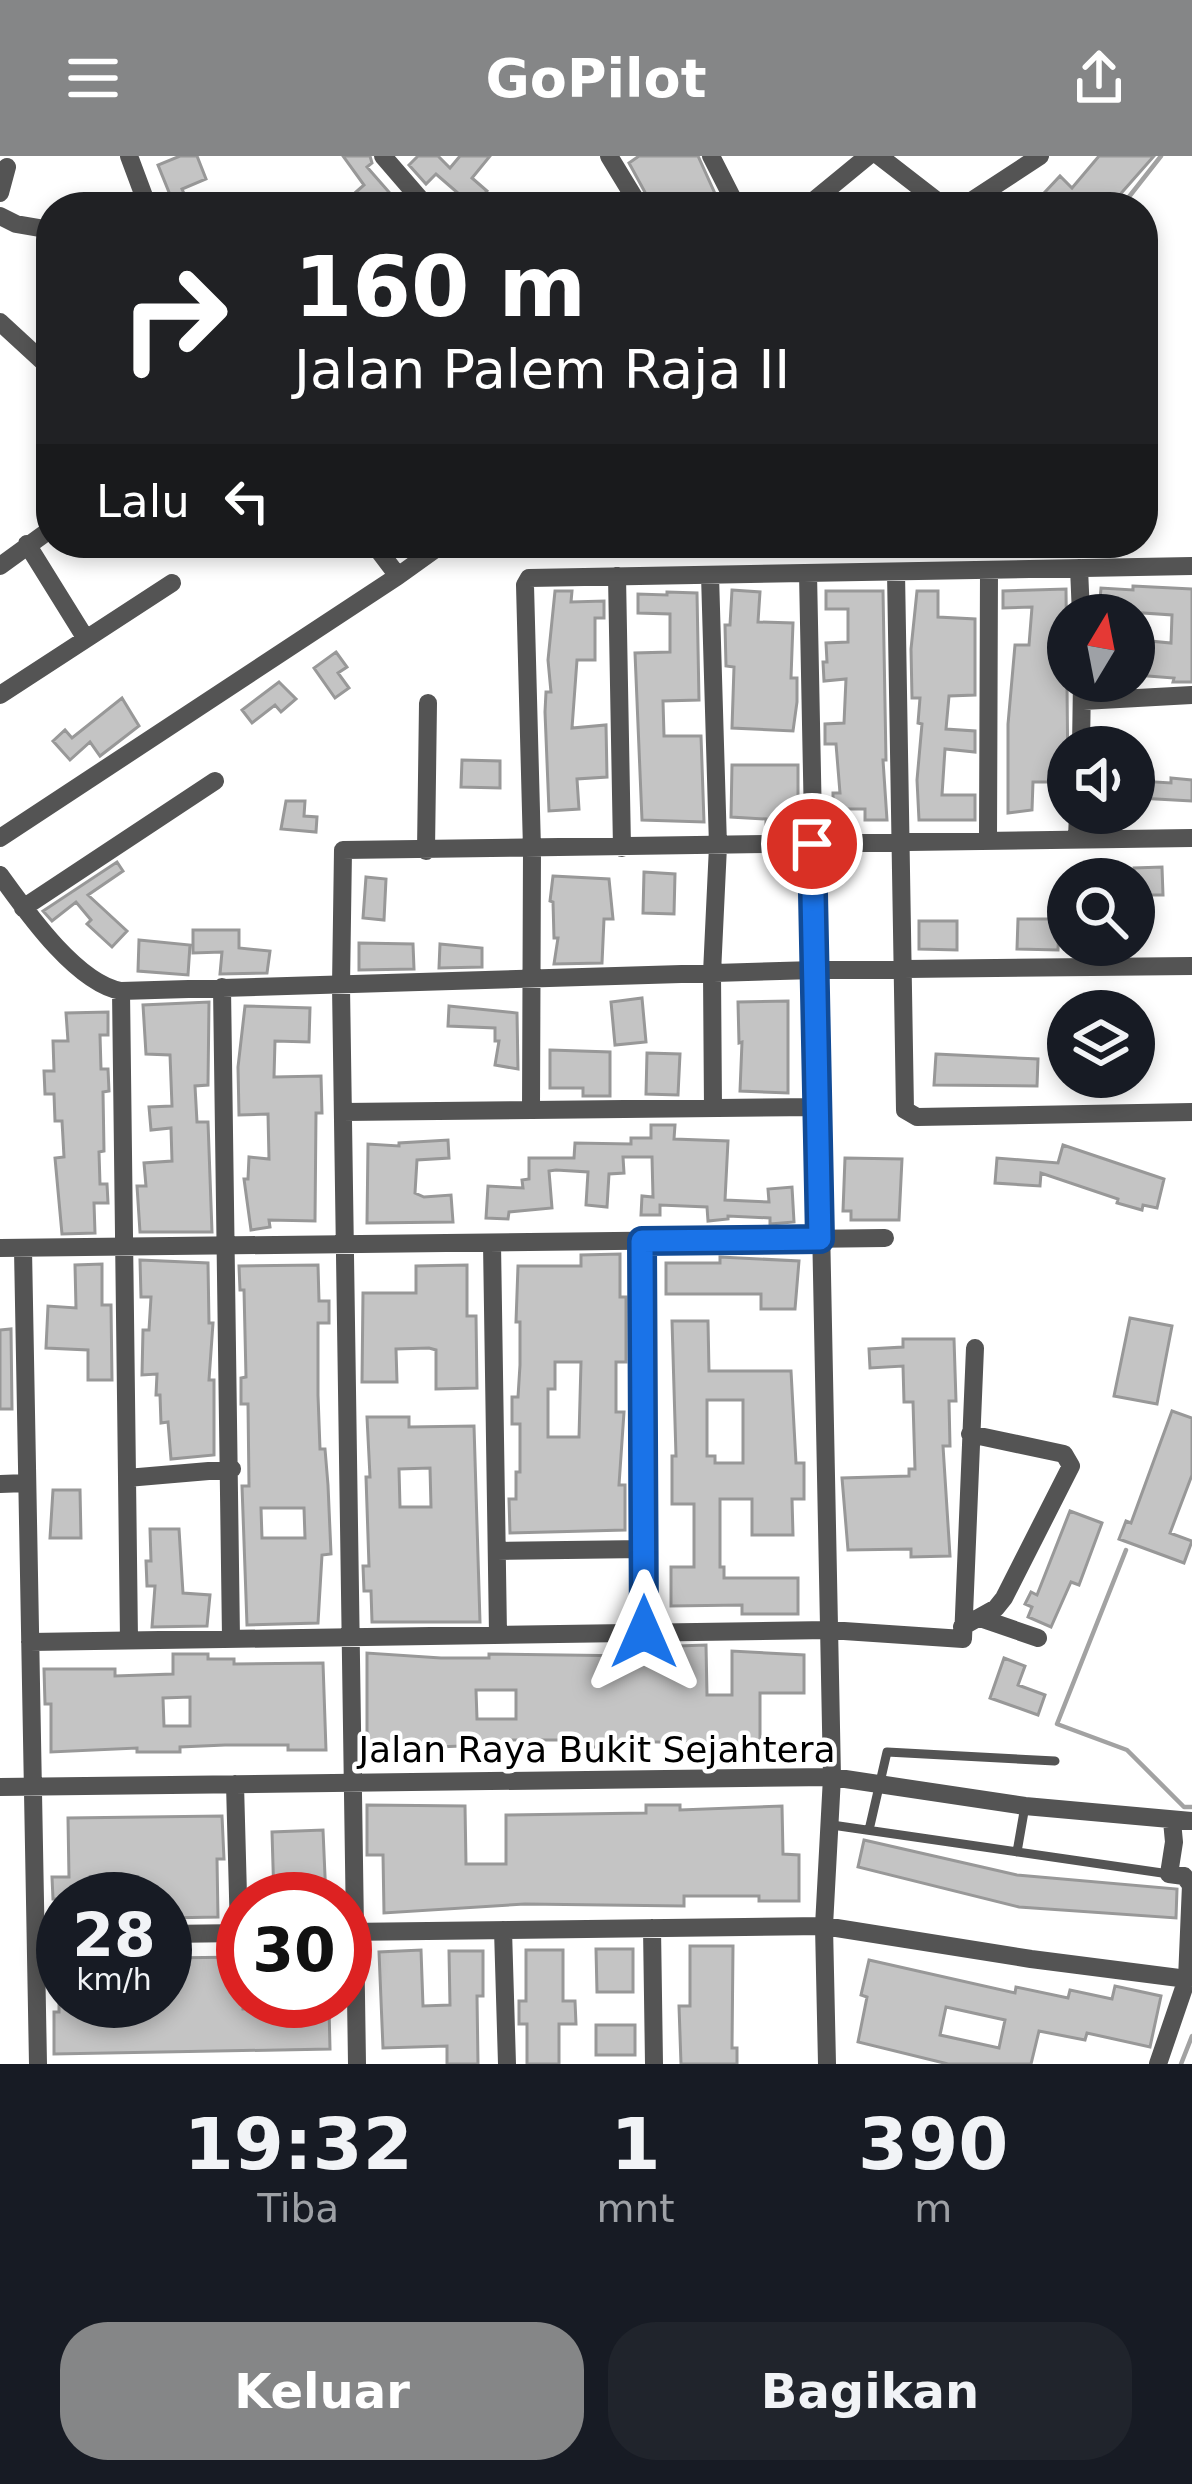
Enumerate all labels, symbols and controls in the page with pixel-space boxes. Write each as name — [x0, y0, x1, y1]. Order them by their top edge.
icon: menu — [60, 45, 126, 111]
icon: share — [1066, 45, 1132, 111]
text: GoPilot — [486, 47, 706, 110]
text: 160 m — [294, 238, 586, 336]
icon: right — [96, 240, 252, 396]
text: Jalan Palem Raja II — [294, 338, 790, 401]
icon: left — [214, 468, 280, 534]
text: Lalu — [96, 475, 190, 528]
north arrow — [1047, 594, 1155, 702]
map controls — [1047, 594, 1155, 1098]
button: sound — [1047, 726, 1155, 834]
pin — [761, 793, 863, 895]
icon: arrive — [779, 811, 845, 877]
button: search — [1047, 858, 1155, 966]
button: layers — [1047, 990, 1155, 1098]
position arrow — [581, 1569, 707, 1695]
street label: Jalan Raya Bukit Sejahtera — [356, 1729, 836, 1770]
speed limit sign: 30 — [216, 1872, 372, 2028]
text: 28 — [72, 1900, 156, 1970]
text: km/h — [76, 1962, 152, 1997]
text: 19:32 — [184, 2102, 413, 2186]
text: 1 — [610, 2102, 660, 2186]
text: 390 — [858, 2102, 1008, 2186]
text: Tiba — [257, 2186, 339, 2231]
text: mnt — [596, 2186, 674, 2231]
text: m — [914, 2186, 952, 2231]
button: Keluar — [60, 2322, 584, 2460]
button: Bagikan — [608, 2322, 1132, 2460]

